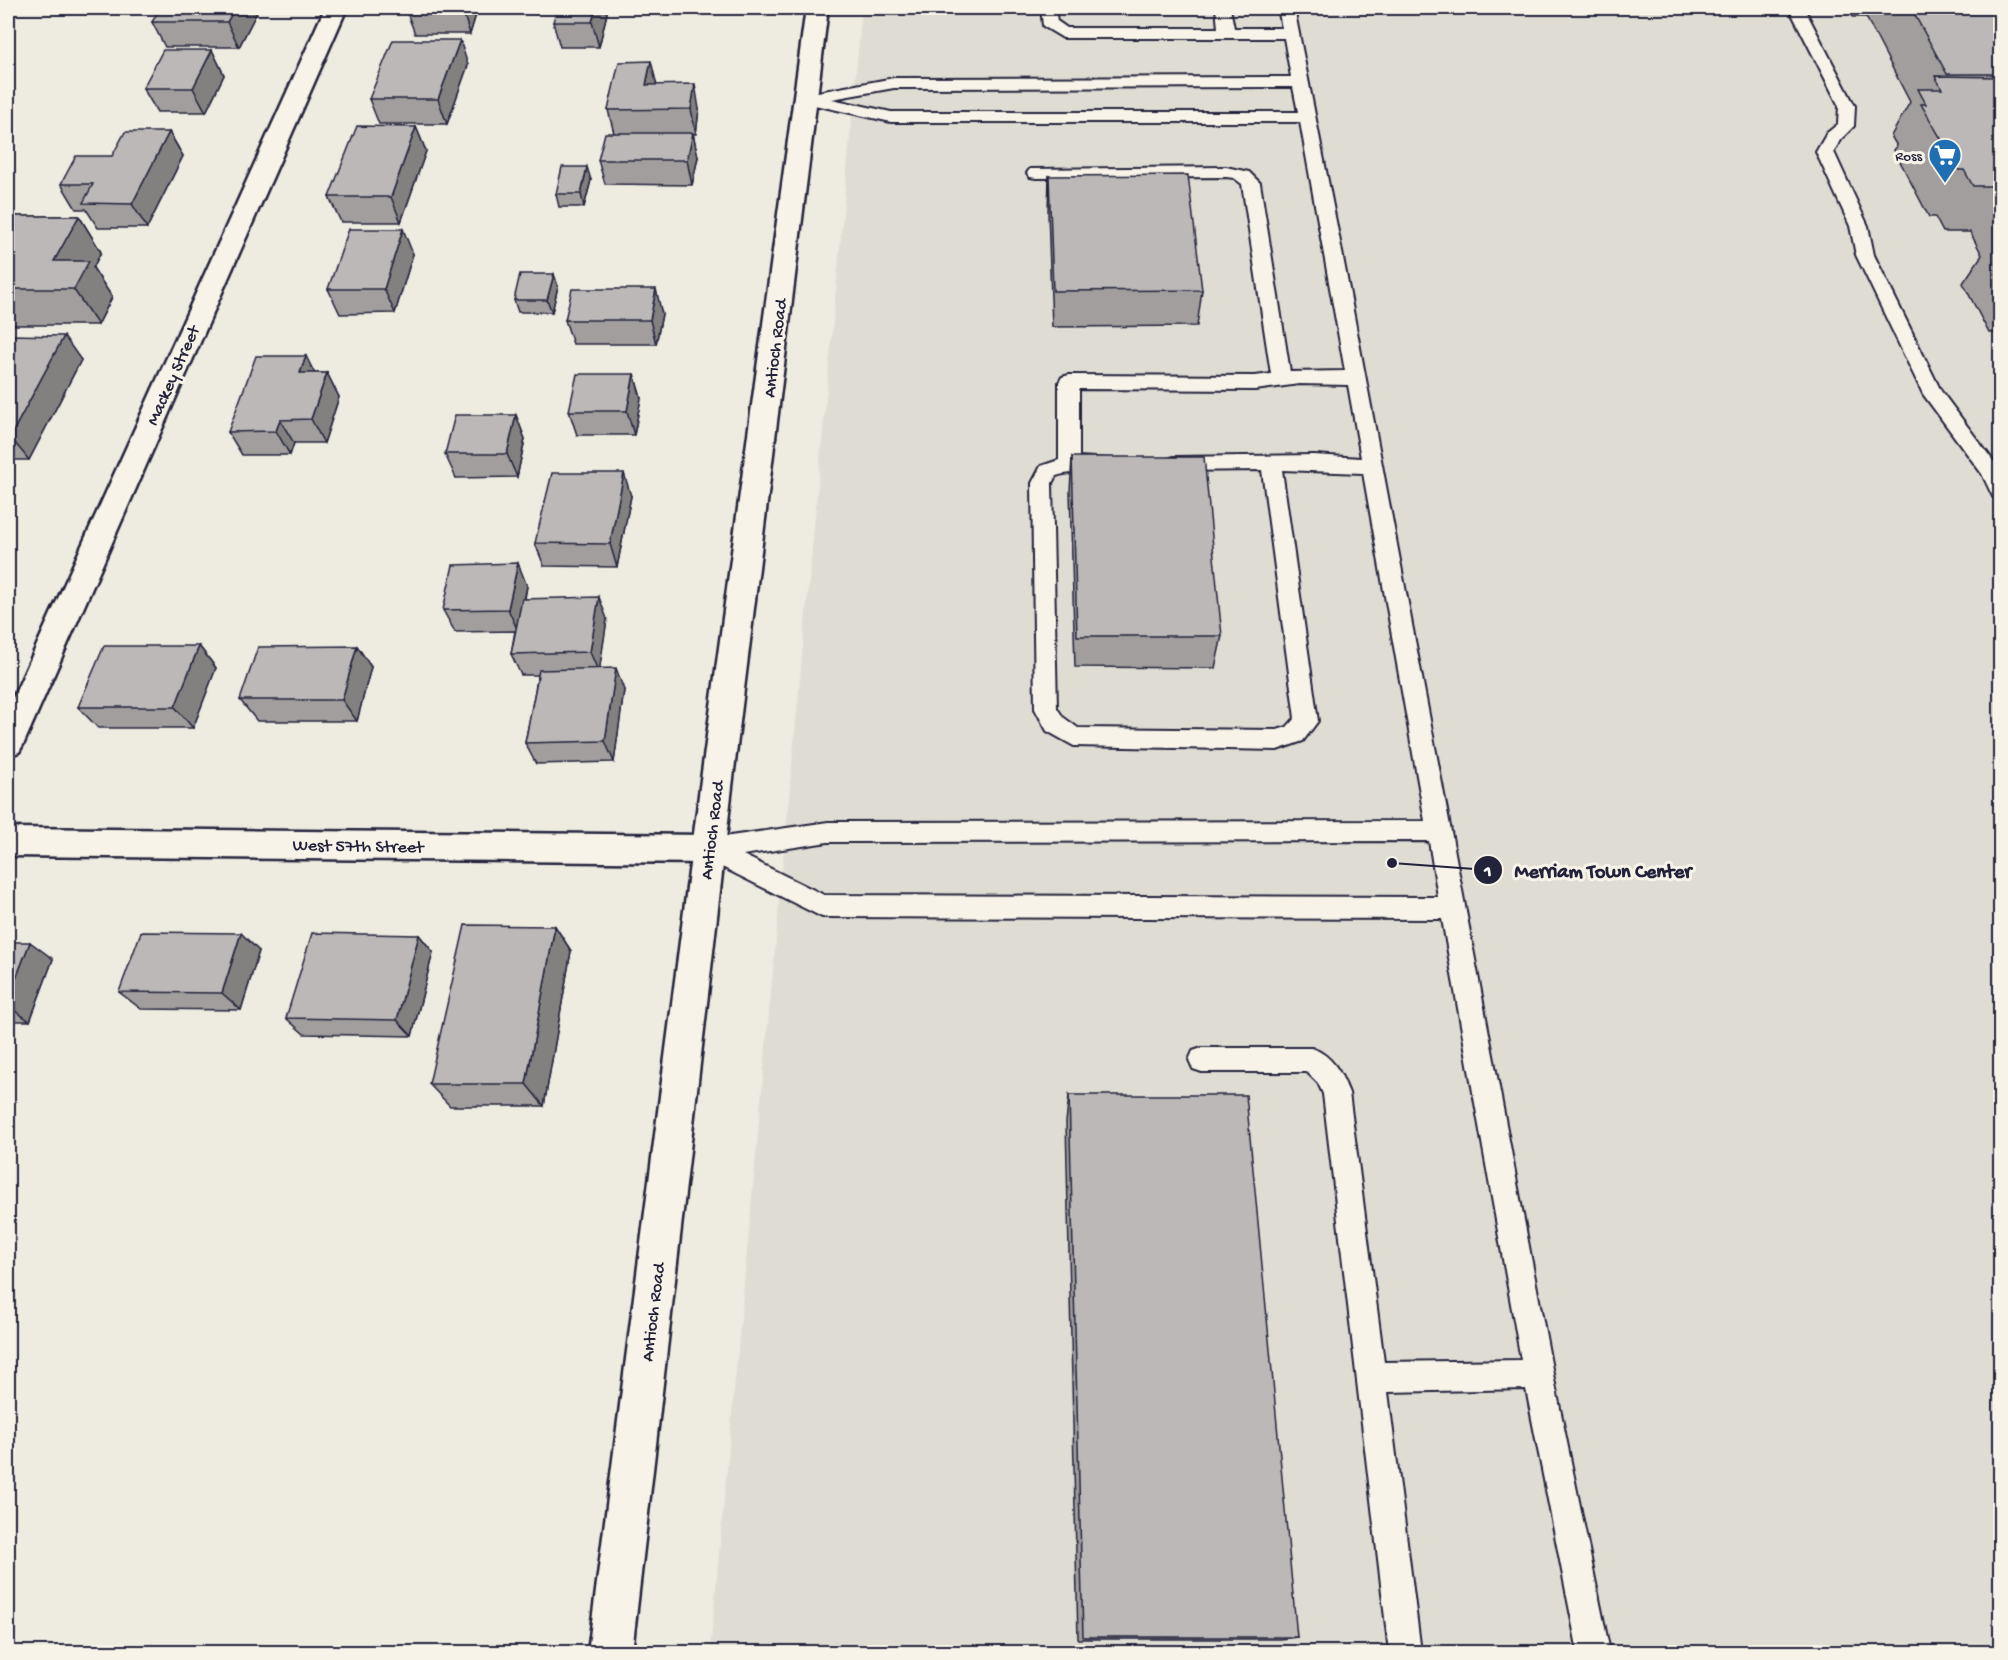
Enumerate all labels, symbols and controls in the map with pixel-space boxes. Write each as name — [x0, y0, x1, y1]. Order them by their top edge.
supermarket icon: Ross — [1927, 137, 1963, 184]
place label: Ross — [1895, 148, 1922, 166]
street label: Antioch Road — [760, 296, 793, 399]
street label: Mackey Street — [143, 321, 206, 429]
street label: Antioch Road — [697, 778, 730, 881]
street label: West 57th Street — [292, 836, 425, 859]
callout: Merriam Town Center — [1473, 851, 1704, 889]
text: 1 — [1483, 862, 1492, 883]
text: Merriam Town Center — [1515, 862, 1693, 885]
street label: Antioch Road — [638, 1260, 671, 1363]

